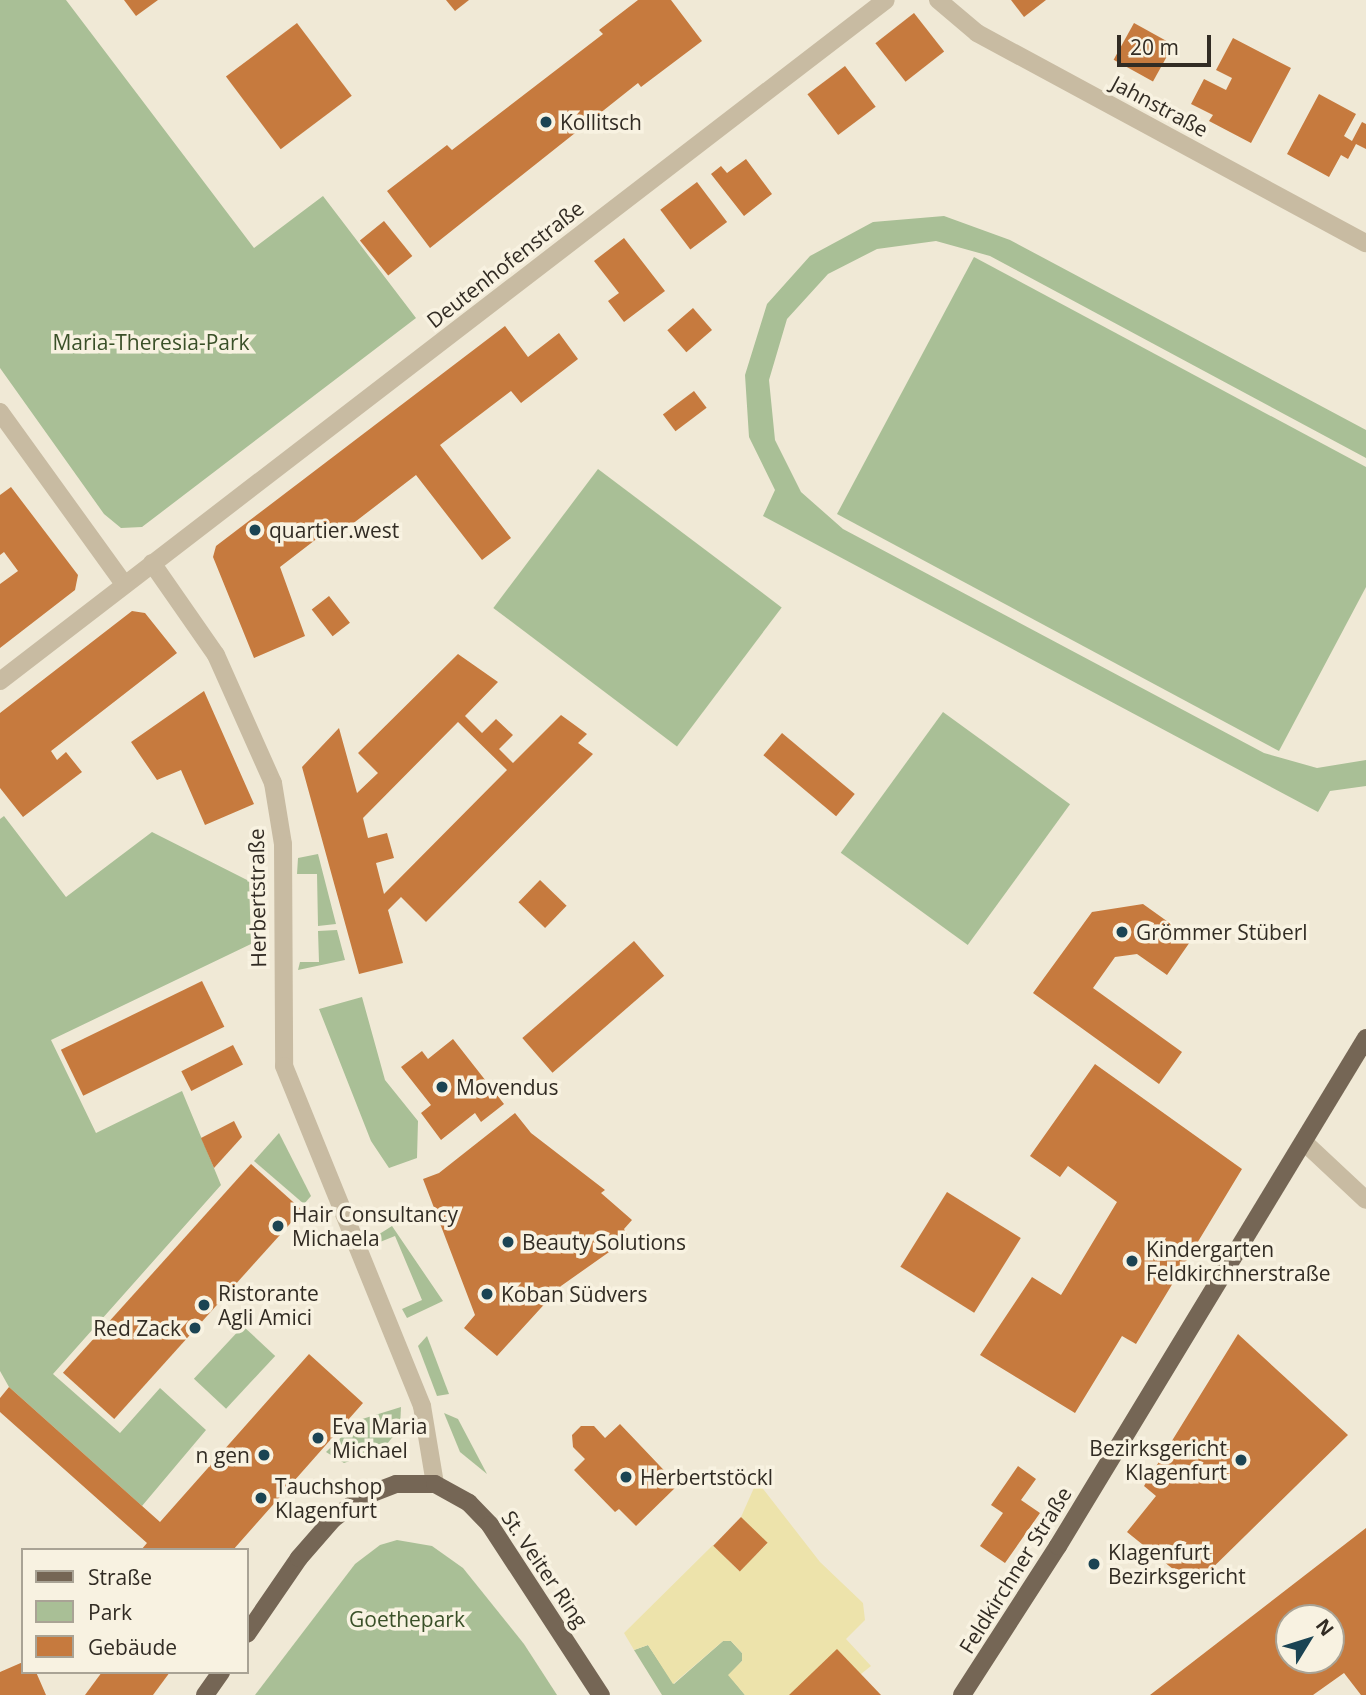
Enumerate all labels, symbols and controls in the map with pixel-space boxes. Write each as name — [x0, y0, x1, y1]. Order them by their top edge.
scale bar — [1121, 21, 1216, 65]
text: 20 m — [1130, 33, 1179, 61]
street label: Jahnstraße — [1107, 70, 1213, 142]
place label: Kollitsch — [560, 109, 642, 135]
marker: Kollitsch — [538, 114, 554, 130]
street label: Deutenhofenstraße — [422, 195, 588, 333]
park label: Maria-Theresia-Park — [52, 329, 250, 355]
place label: quartier.west — [269, 517, 399, 543]
marker: quartier.west — [247, 522, 263, 538]
street label: Herbertstraße — [243, 828, 271, 968]
place label: Grömmer Stüberl — [1136, 919, 1308, 945]
marker: Grömmer Stüberl — [1114, 924, 1130, 940]
place label: Movendus — [456, 1074, 558, 1100]
marker: Movendus — [434, 1079, 450, 1095]
place label: Hair Consultancy Michaela — [292, 1201, 458, 1251]
marker: Hair Consultancy Michaela — [270, 1218, 286, 1234]
place label: Beauty Solutions — [522, 1229, 686, 1255]
marker: Beauty Solutions — [500, 1234, 516, 1250]
place label: Kindergarten Feldkirchnerstraße — [1146, 1236, 1330, 1286]
marker: Kindergarten Feldkirchnerstraße — [1124, 1253, 1140, 1269]
place label: Ristorante Agli Amici — [218, 1280, 319, 1330]
place label: Koban Südvers — [501, 1281, 647, 1307]
marker: Koban Südvers — [479, 1286, 495, 1302]
marker: Ristorante Agli Amici — [196, 1297, 212, 1313]
place label: Red Zack — [93, 1315, 181, 1341]
marker: Red Zack — [187, 1320, 203, 1336]
place label: Eva Maria Michael — [332, 1413, 427, 1463]
marker: Eva Maria Michael — [310, 1430, 326, 1446]
place label: Bezirksgericht Klagenfurt — [1089, 1435, 1227, 1485]
place label: n gen — [196, 1442, 250, 1468]
marker: n gen — [256, 1447, 272, 1463]
marker: Bezirksgericht Klagenfurt — [1233, 1452, 1249, 1468]
place label: Herbertstöckl — [640, 1464, 773, 1490]
marker: Herbertstöckl — [618, 1469, 634, 1485]
place label: Tauchshop Klagenfurt — [275, 1473, 382, 1523]
street label: Feldkirchner Straße — [954, 1482, 1076, 1658]
marker: Tauchshop Klagenfurt — [253, 1490, 269, 1506]
street label: St. Veiter Ring — [497, 1506, 593, 1632]
place label: Klagenfurt Bezirksgericht — [1108, 1539, 1246, 1589]
legend — [21, 1548, 248, 1674]
marker: Klagenfurt Bezirksgericht — [1086, 1556, 1102, 1572]
text: Straße — [88, 1563, 152, 1591]
text: Park — [88, 1598, 132, 1626]
north arrow — [1275, 1604, 1345, 1674]
park label: Goethepark — [349, 1606, 465, 1632]
text: N — [1310, 1613, 1340, 1641]
text: Gebäude — [88, 1633, 177, 1661]

